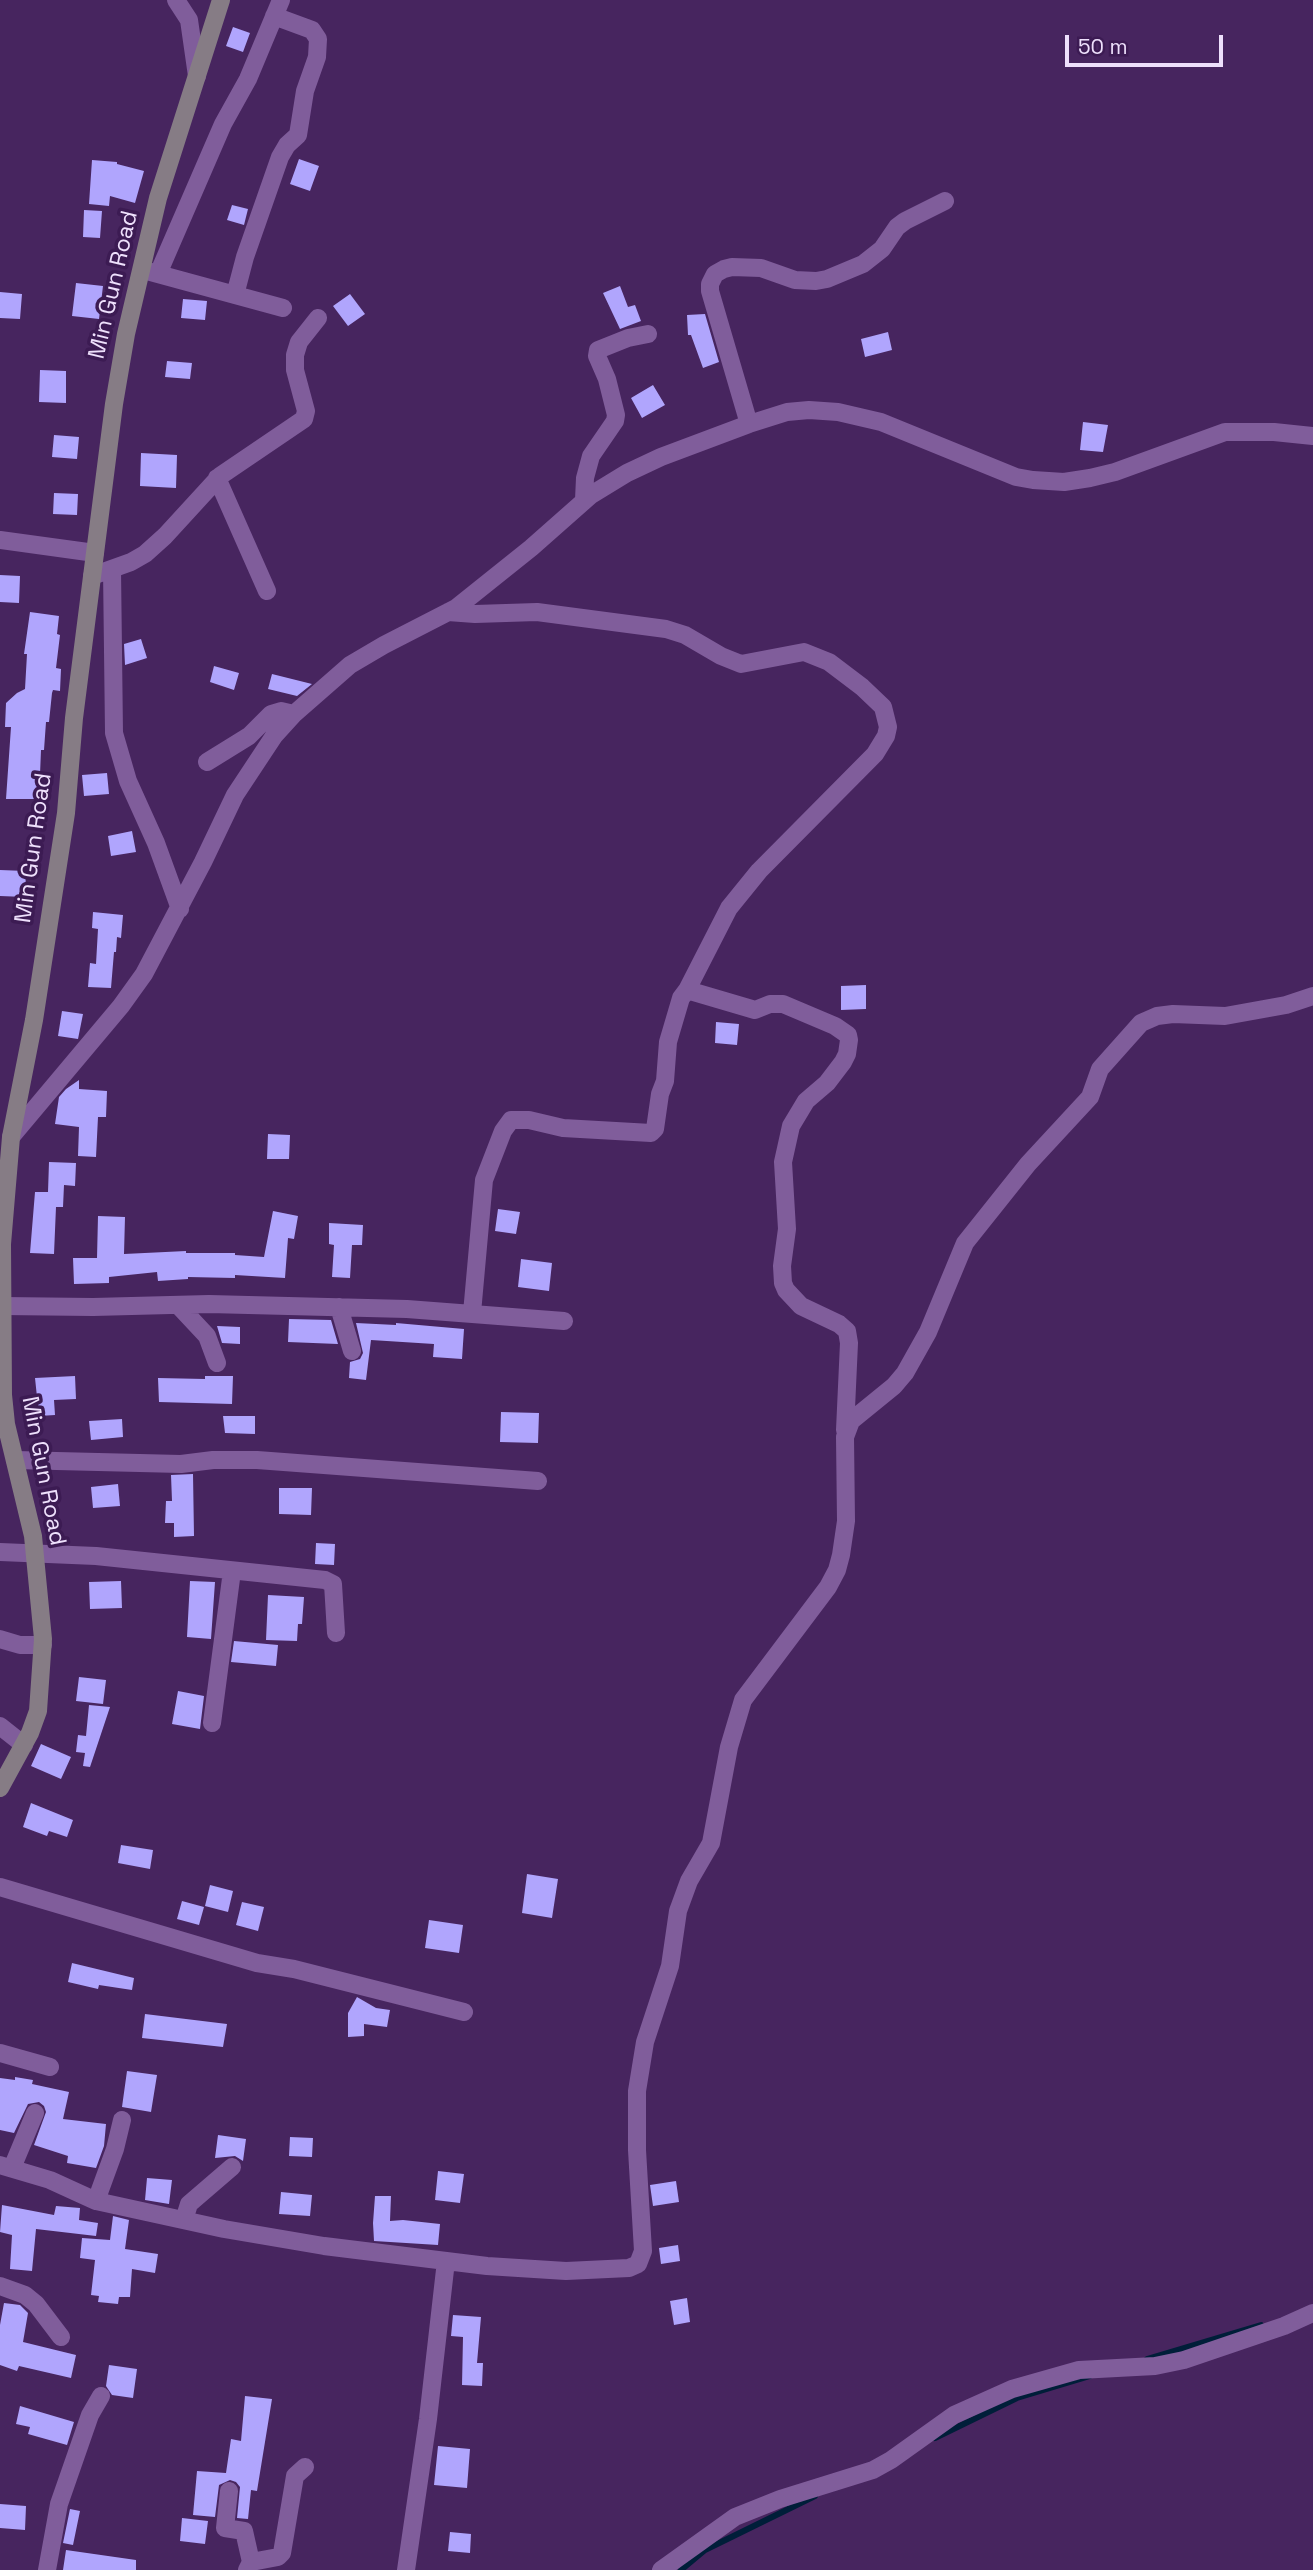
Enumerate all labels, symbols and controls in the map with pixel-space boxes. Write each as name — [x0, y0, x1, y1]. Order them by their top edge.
scale bar — [1068, 21, 1226, 65]
text: 50 m — [1078, 33, 1128, 60]
street label: Min Gun Road — [84, 208, 144, 362]
street label: Min Gun Road — [10, 771, 58, 925]
street label: Min Gun Road — [15, 1394, 71, 1548]

